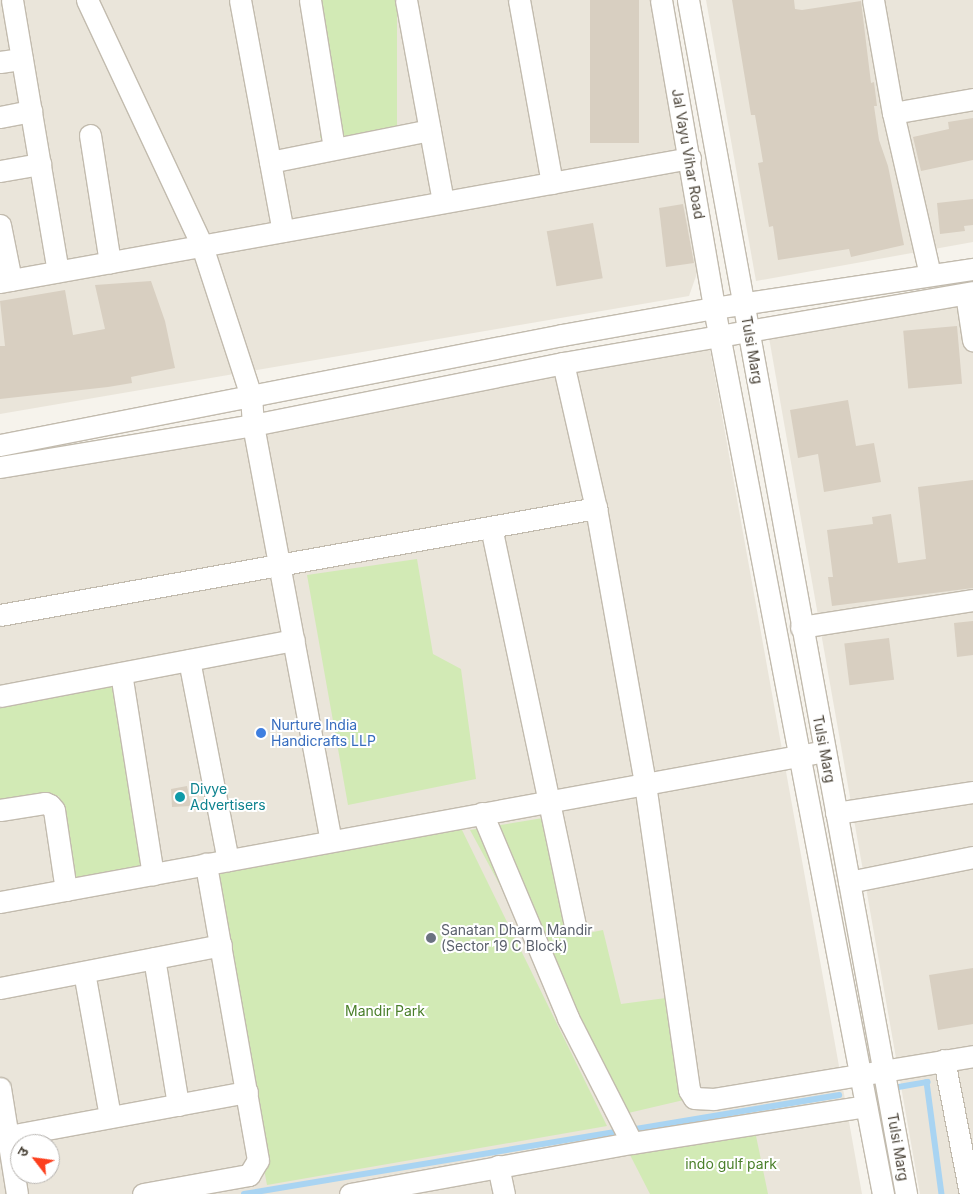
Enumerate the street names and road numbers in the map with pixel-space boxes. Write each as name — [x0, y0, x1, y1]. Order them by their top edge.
street label: Jal Vayu Vihar Road — [668, 88, 708, 220]
street label: Tulsi Marg — [738, 315, 766, 385]
street label: Tulsi Marg — [809, 714, 839, 784]
street label: Tulsi Marg — [884, 1112, 912, 1182]

